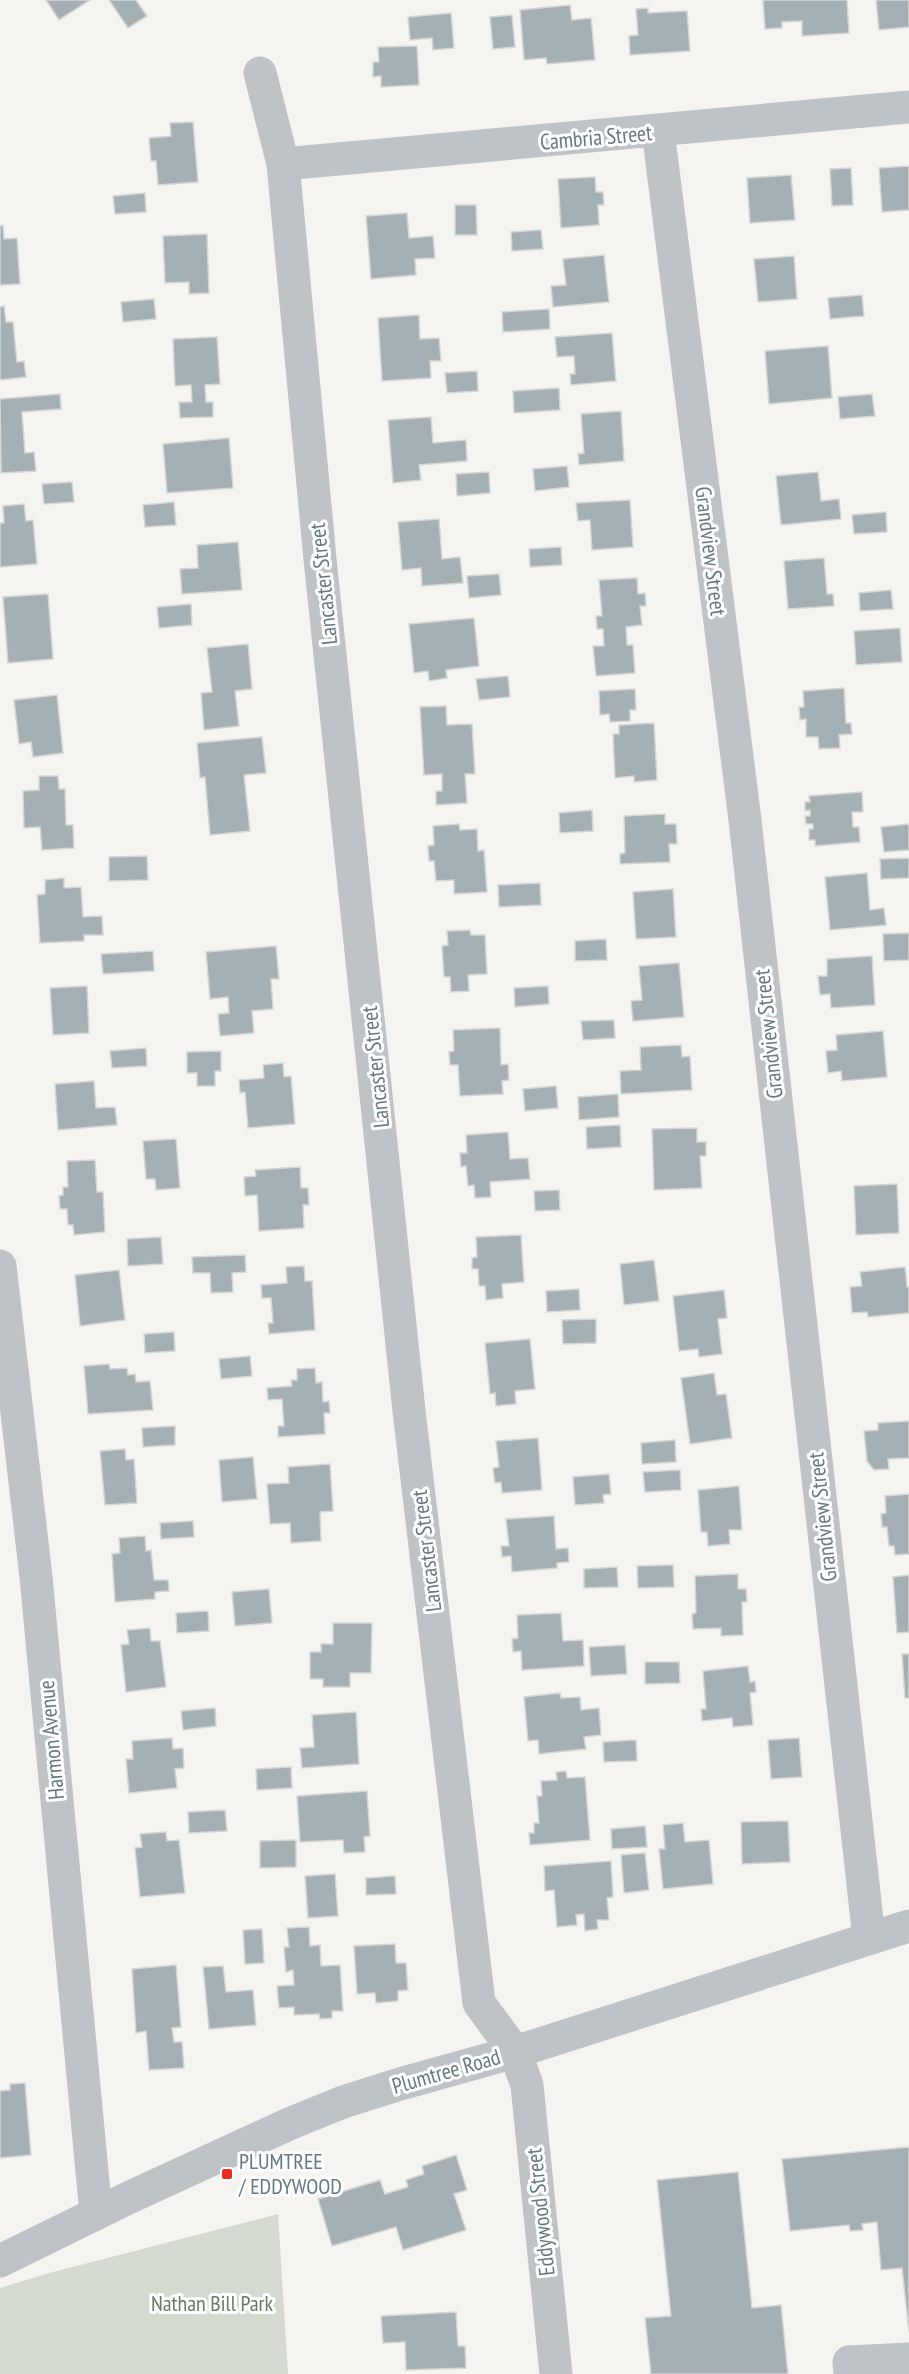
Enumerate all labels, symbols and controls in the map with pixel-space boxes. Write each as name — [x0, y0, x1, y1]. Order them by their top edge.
street label: Cambria Street — [539, 118, 653, 156]
street label: Grandview Street — [689, 485, 733, 617]
street label: Lancaster Street — [303, 522, 343, 646]
street label: Grandview Street — [747, 968, 789, 1100]
street label: Lancaster Street — [355, 1005, 395, 1129]
street label: Grandview Street — [801, 1451, 843, 1583]
street label: Lancaster Street — [405, 1488, 447, 1614]
street label: Harmon Avenue — [32, 1679, 70, 1801]
street label: Plumtree Road — [389, 2042, 503, 2100]
place label: PLUMTREE / EDDYWOOD — [238, 2147, 342, 2200]
street label: Eddywood Street — [519, 2147, 561, 2277]
marker: PLUMTREE / EDDYWOOD — [220, 2167, 234, 2181]
park label: Nathan Bill Park — [151, 2289, 274, 2317]

